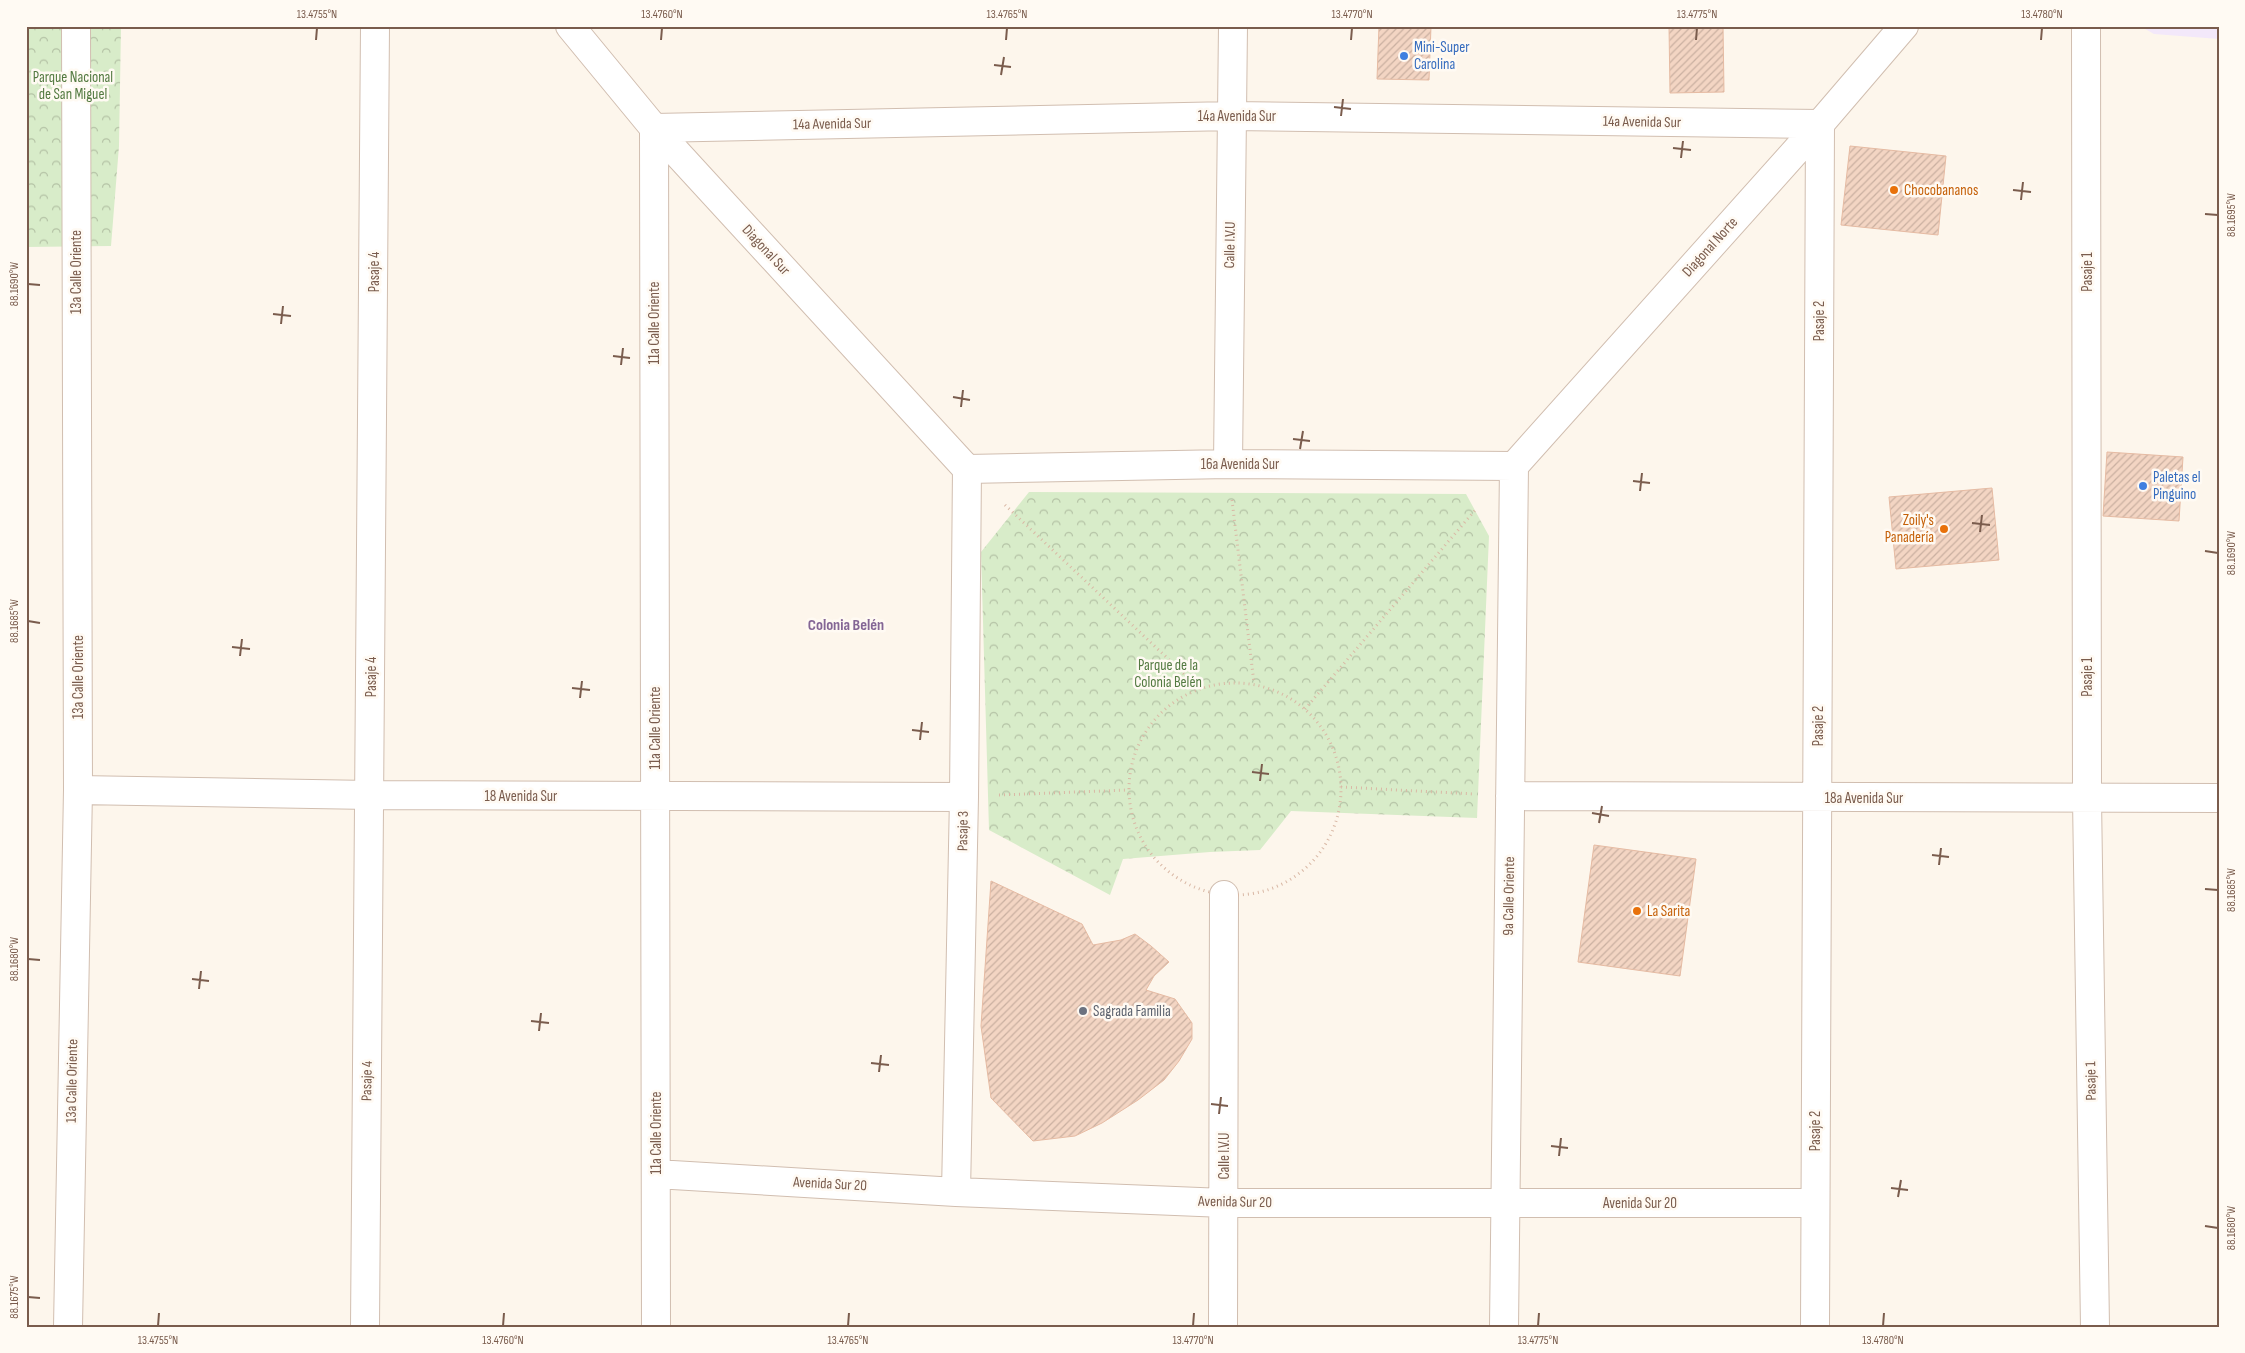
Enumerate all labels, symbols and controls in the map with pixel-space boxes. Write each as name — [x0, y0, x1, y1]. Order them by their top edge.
text: 13.4755°N — [297, 7, 337, 22]
text: 13.4760°N — [641, 7, 683, 22]
text: 13.4765°N — [987, 7, 1027, 22]
text: 13.4770°N — [1331, 7, 1373, 22]
text: 13.4775°N — [1677, 7, 1717, 22]
text: 13.4780°N — [2021, 7, 2063, 22]
place label: Mini-Super Carolina — [1414, 38, 1470, 74]
marker: Mini-Super Carolina — [1398, 50, 1410, 62]
park label: Parque Nacional de San Miguel — [33, 68, 113, 104]
street label: 14a Avenida Sur — [1198, 107, 1277, 126]
street label: 14a Avenida Sur — [1603, 112, 1682, 132]
street label: 14a Avenida Sur — [793, 114, 872, 134]
place label: Chocobananos — [1904, 181, 1978, 200]
marker: Chocobananos — [1888, 184, 1900, 196]
text: 88.1695°W — [2224, 193, 2239, 237]
street label: Diagonal Norte — [1678, 213, 1742, 281]
street label: Diagonal Sur — [738, 221, 795, 280]
street label: Calle I.V.U — [1220, 221, 1240, 269]
street label: 13a Calle Oriente — [67, 230, 86, 314]
street label: Pasaje 4 — [365, 252, 384, 292]
street label: Pasaje 1 — [2078, 252, 2097, 292]
text: 88.1690°W — [7, 262, 22, 306]
street label: 11a Calle Oriente — [645, 281, 664, 365]
street label: Pasaje 2 — [1810, 301, 1829, 341]
street label: 16a Avenida Sur — [1201, 455, 1280, 474]
place label: Paletas el Pinguino — [2153, 468, 2201, 504]
marker: Paletas el Pinguino — [2137, 480, 2149, 492]
place label: Zoily's Panadería — [1885, 511, 1934, 547]
marker: Zoily's Panadería — [1938, 523, 1950, 535]
text: 88.1690°W — [2224, 531, 2239, 575]
text: 88.1685°W — [7, 599, 22, 643]
district label: Colonia Belén — [808, 616, 884, 635]
street label: 13a Calle Oriente — [69, 635, 88, 719]
park label: Parque de la Colonia Belén — [1134, 656, 1202, 692]
street label: Pasaje 4 — [362, 657, 381, 697]
street label: Pasaje 1 — [2078, 657, 2097, 697]
street label: 11a Calle Oriente — [646, 686, 665, 770]
street label: Pasaje 2 — [1809, 706, 1828, 746]
street label: 18 Avenida Sur — [485, 787, 558, 806]
street label: 18a Avenida Sur — [1825, 789, 1904, 808]
street label: Pasaje 3 — [953, 811, 973, 851]
street label: 9a Calle Oriente — [1499, 856, 1519, 936]
text: 88.1685°W — [2224, 868, 2239, 912]
place label: La Sarita — [1647, 902, 1691, 921]
marker: La Sarita — [1631, 905, 1643, 917]
text: 88.1680°W — [7, 937, 22, 981]
place label: Sagrada Familia — [1093, 1002, 1171, 1021]
marker: Sagrada Familia — [1077, 1005, 1089, 1017]
street label: 13a Calle Oriente — [62, 1039, 82, 1123]
street label: Pasaje 1 — [2081, 1060, 2101, 1101]
street label: Pasaje 4 — [357, 1061, 377, 1101]
street label: 11a Calle Oriente — [647, 1091, 666, 1175]
street label: Pasaje 2 — [1806, 1111, 1825, 1151]
street label: Calle I.V.U — [1215, 1133, 1234, 1179]
street label: Avenida Sur 20 — [792, 1173, 867, 1195]
street label: Avenida Sur 20 — [1197, 1192, 1272, 1212]
street label: Avenida Sur 20 — [1602, 1194, 1677, 1213]
text: 88.1680°W — [2224, 1206, 2239, 1250]
text: 88.1675°W — [7, 1275, 22, 1319]
text: 13.4755°N — [138, 1333, 178, 1348]
text: 13.4760°N — [482, 1333, 524, 1348]
text: 13.4765°N — [828, 1333, 868, 1348]
text: 13.4770°N — [1172, 1333, 1214, 1348]
text: 13.4775°N — [1518, 1333, 1558, 1348]
text: 13.4780°N — [1862, 1333, 1904, 1348]

